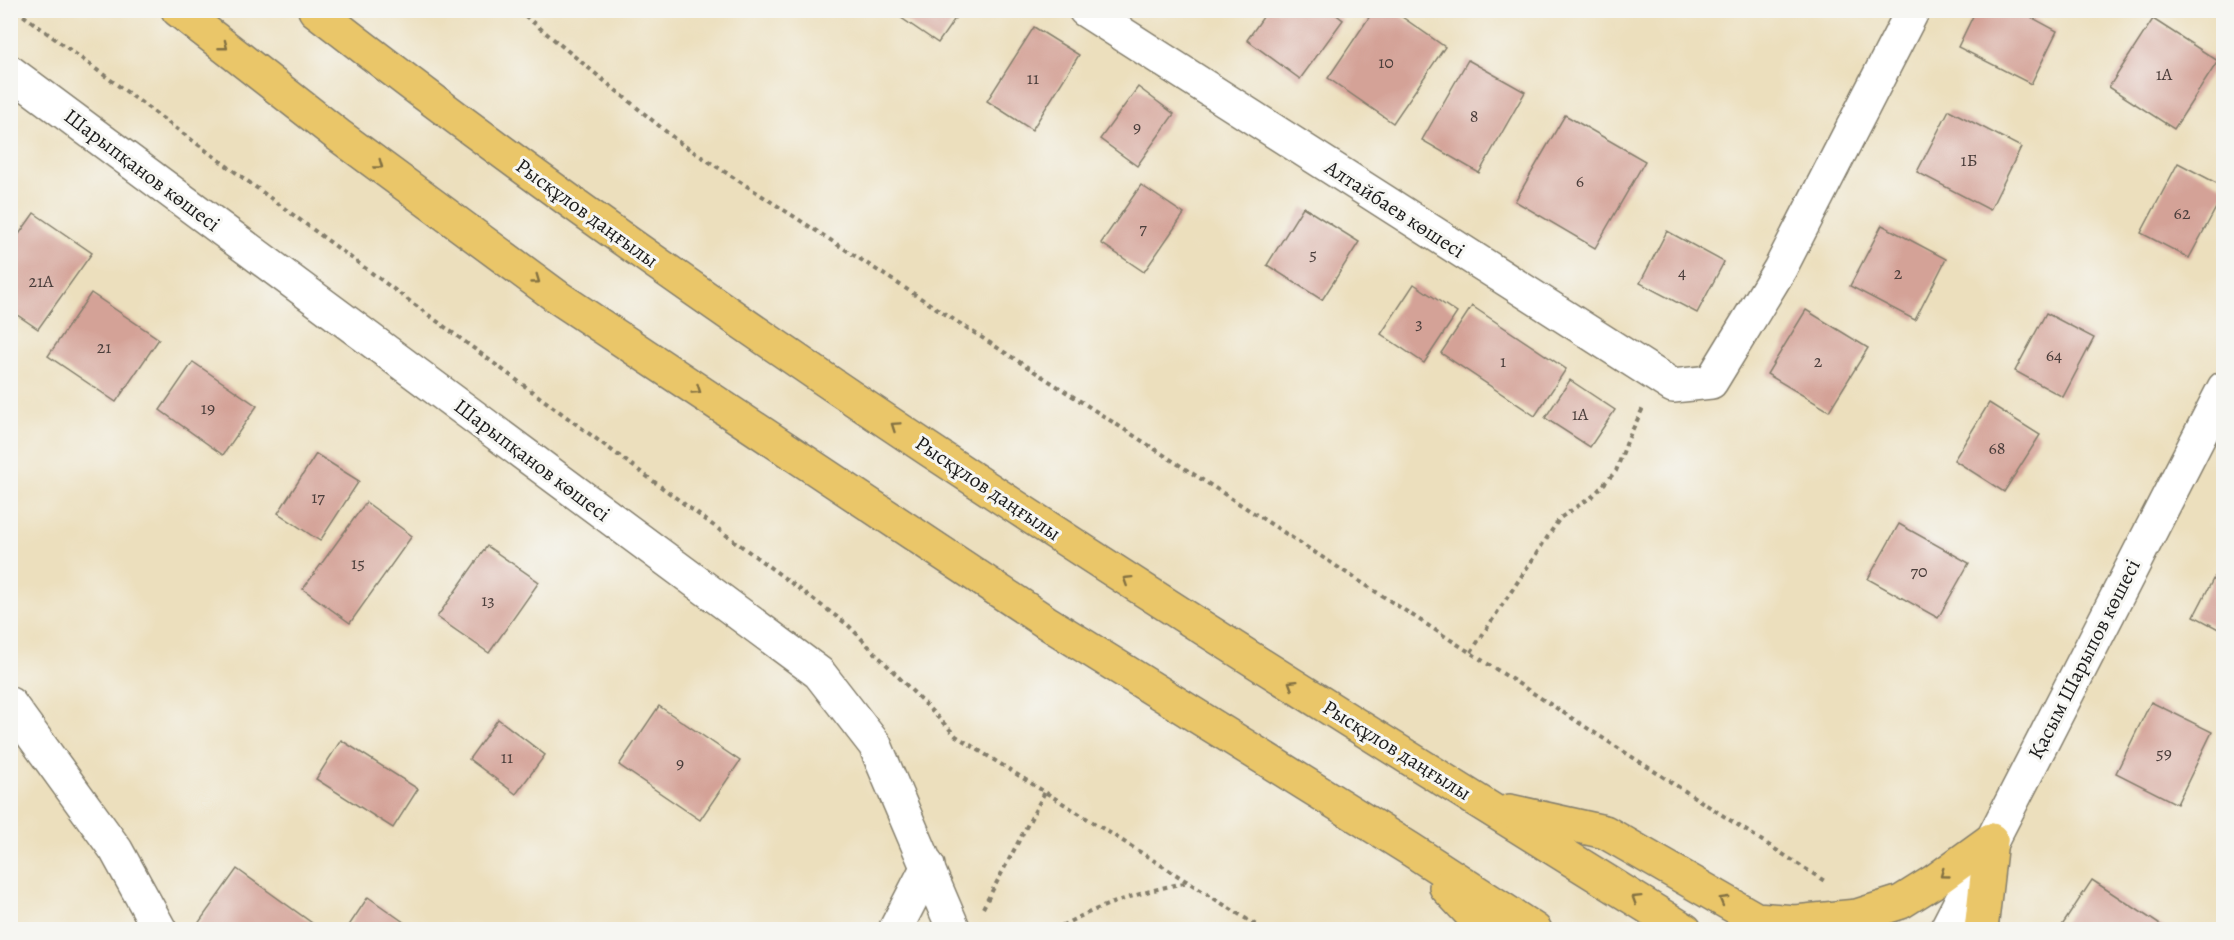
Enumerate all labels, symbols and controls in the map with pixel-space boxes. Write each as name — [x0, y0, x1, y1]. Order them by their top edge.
one-way arrow — [217, 39, 228, 50]
house number: 10 — [1378, 50, 1394, 74]
house number: 1А — [2156, 62, 2173, 86]
house number: 11 — [1027, 66, 1039, 90]
street label: Шарыпқанов көшесі — [58, 102, 226, 238]
house number: 8 — [1470, 104, 1478, 128]
house number: 9 — [1133, 115, 1141, 139]
house number: 1Б — [1961, 148, 1977, 172]
street label: Рысқұлов даңғылы — [510, 152, 664, 274]
street label: Алтайбаев көшесі — [1319, 153, 1470, 265]
one-way arrow — [372, 158, 383, 169]
house number: 6 — [1576, 169, 1584, 193]
house number: 62 — [2174, 201, 2191, 225]
house number: 7 — [1139, 216, 1147, 240]
house number: 5 — [1309, 242, 1317, 266]
house number: 4 — [1678, 260, 1686, 284]
house number: 2 — [1894, 261, 1903, 285]
house number: 21А — [28, 269, 54, 293]
one-way arrow — [529, 273, 540, 284]
house number: 3 — [1415, 311, 1423, 335]
house number: 21 — [97, 335, 111, 359]
house number: 64 — [2046, 343, 2062, 367]
house number: 1 — [1500, 349, 1506, 373]
house number: 2 — [1814, 349, 1823, 373]
one-way arrow — [690, 383, 701, 394]
street label: Шарыпқанов көшесі — [448, 392, 616, 528]
house number: 19 — [201, 396, 215, 420]
house number: 1А — [1572, 402, 1589, 426]
one-way arrow — [890, 422, 901, 433]
street label: Рысқұлов даңғылы — [910, 429, 1066, 547]
house number: 68 — [1988, 436, 2006, 460]
house number: 17 — [311, 485, 325, 509]
house number: 15 — [351, 551, 365, 575]
street label: Қасым Шарыпов көшесі — [2021, 554, 2147, 764]
house number: 70 — [1910, 559, 1928, 583]
one-way arrow — [1123, 575, 1133, 587]
house number: 13 — [481, 588, 495, 612]
one-way arrow — [1288, 679, 1298, 691]
street label: Рысқұлов даңғылы — [1318, 693, 1476, 807]
house number: 59 — [2156, 741, 2172, 765]
house number: 11 — [501, 745, 513, 769]
house number: 9 — [676, 751, 684, 775]
one-way arrow — [1940, 867, 1951, 878]
one-way arrow — [1632, 894, 1642, 906]
one-way arrow — [1719, 896, 1729, 907]

